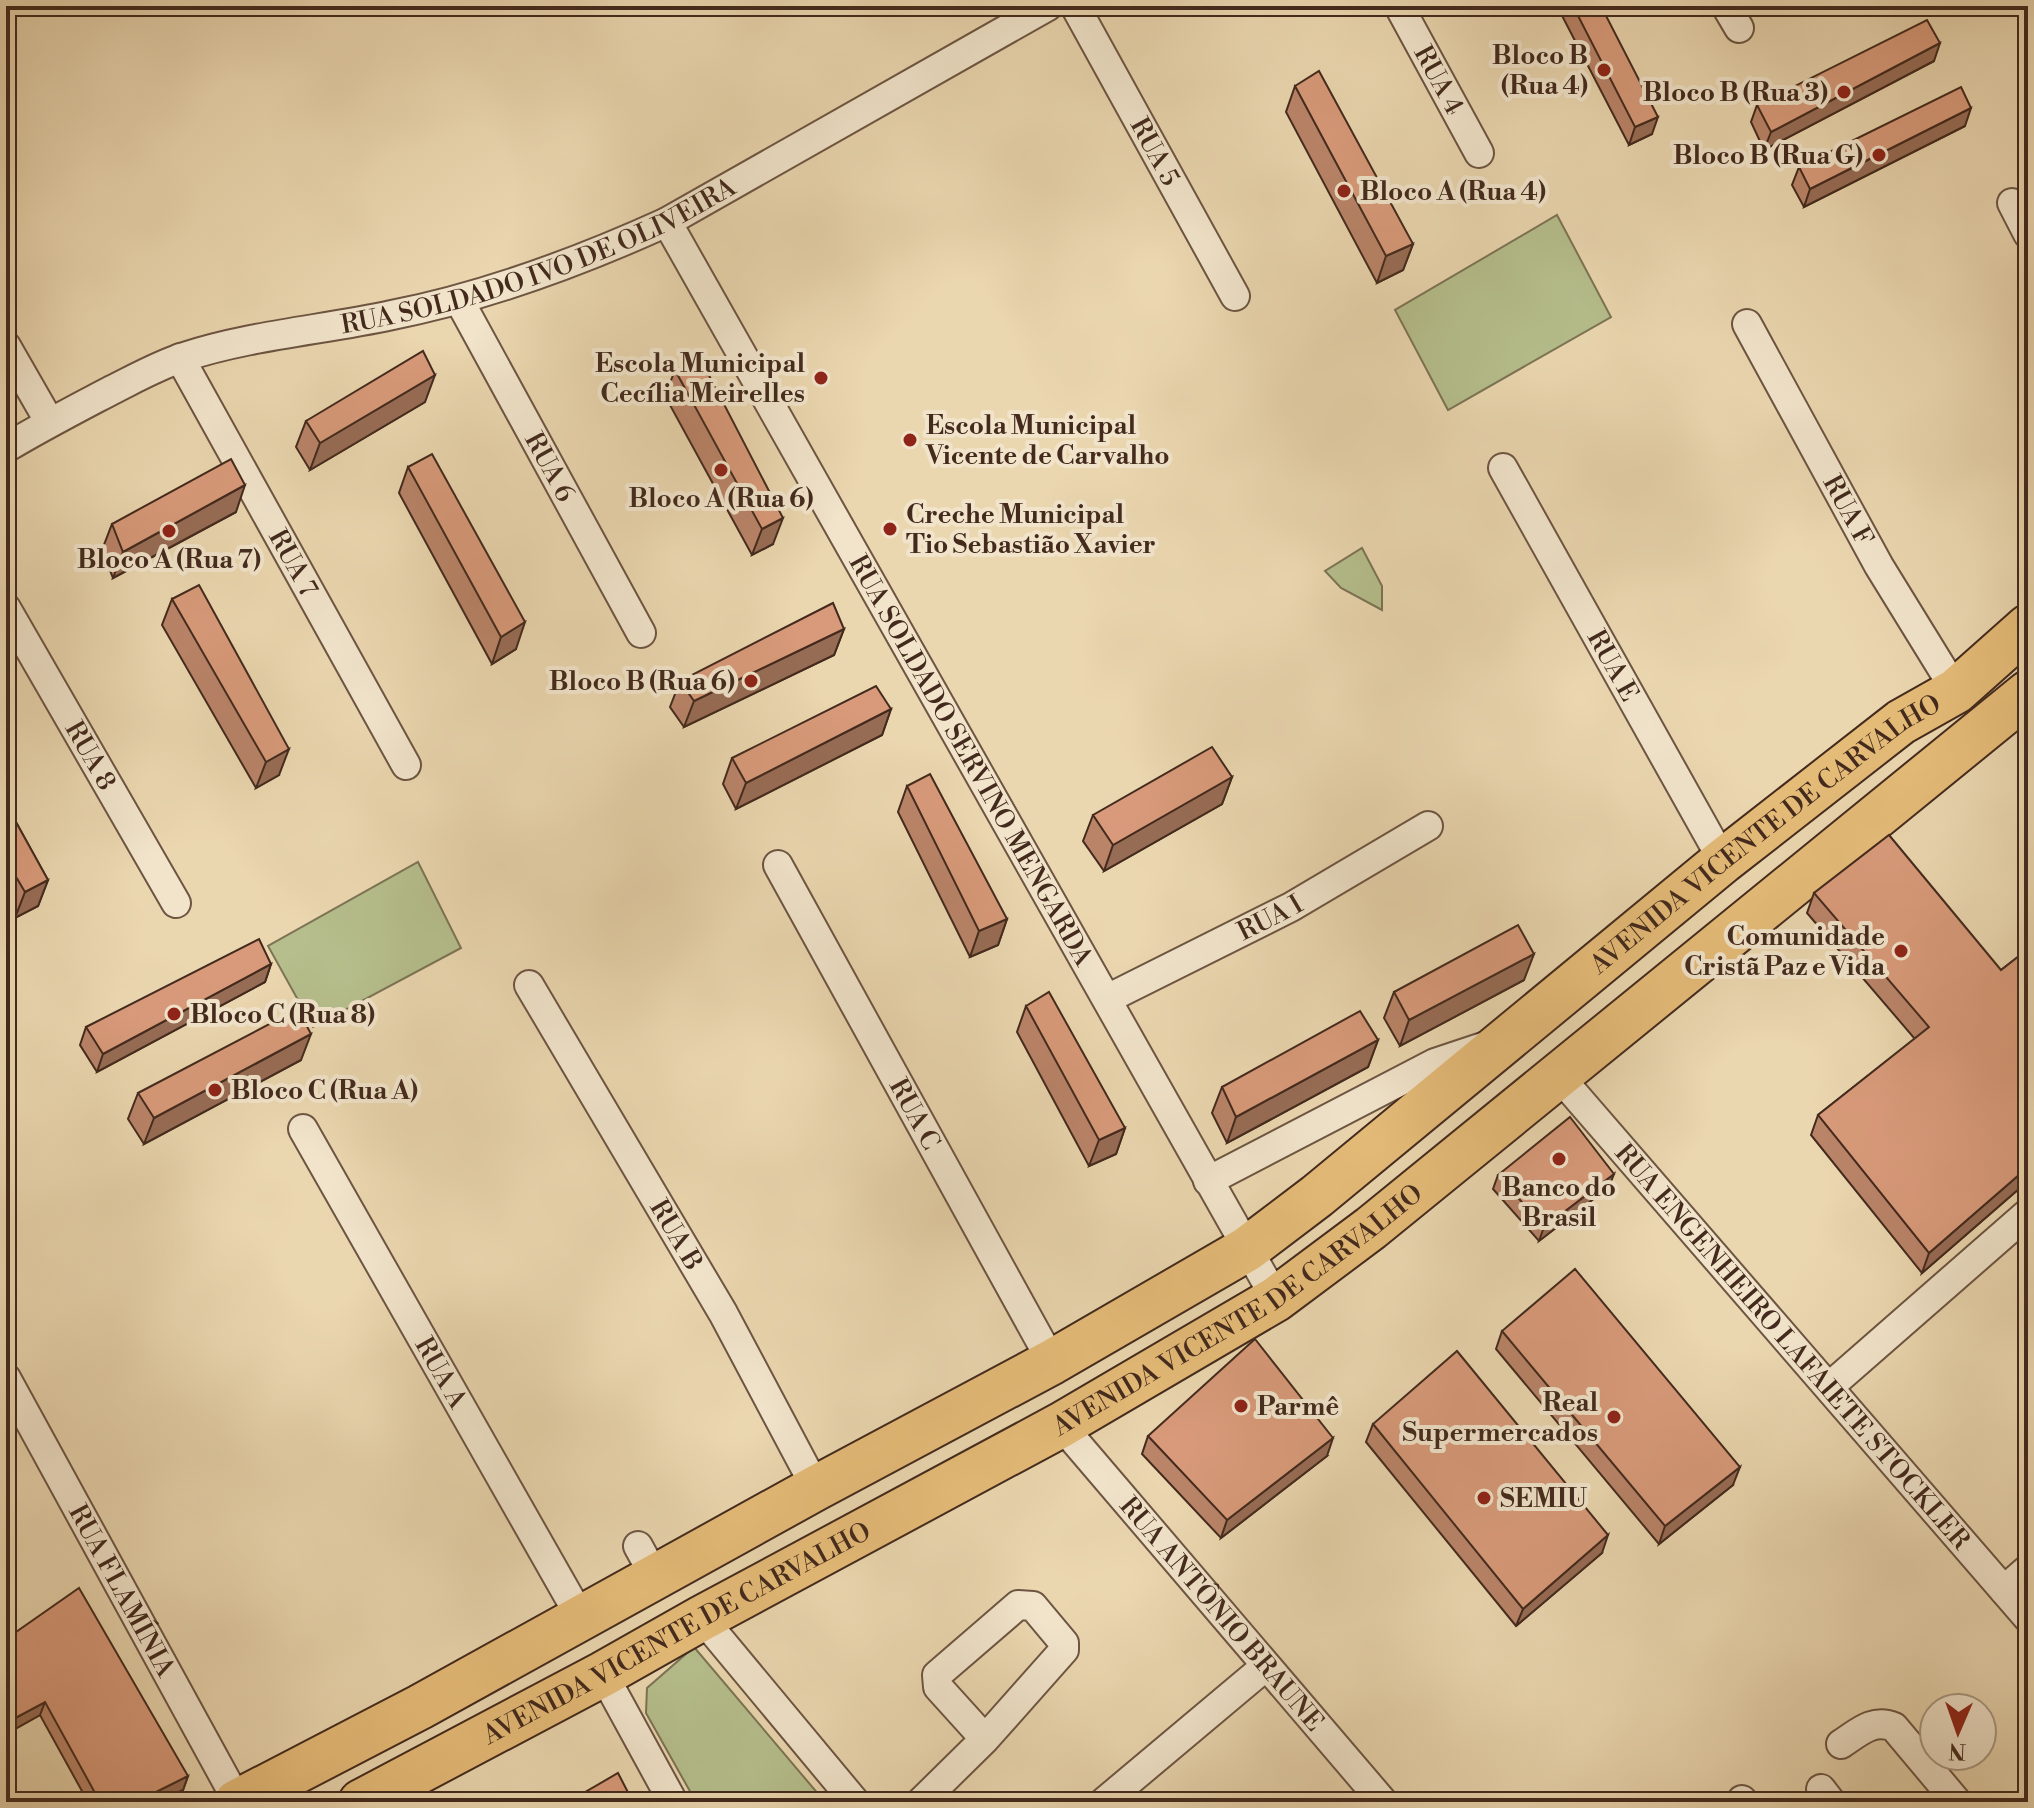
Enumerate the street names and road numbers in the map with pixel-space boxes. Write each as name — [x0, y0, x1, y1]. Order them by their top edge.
street label: RUA 4 — [1406, 40, 1470, 121]
street label: RUA 5 — [1123, 112, 1186, 192]
street label: RUA SOLDADO IVO DE OLIVEIRA — [338, 171, 743, 341]
street label: RUA 6 — [517, 427, 581, 508]
street label: RUA F — [1815, 470, 1880, 552]
street label: RUA 7 — [261, 524, 324, 602]
street label: RUA SOLDADO SERVINO MENGARDA — [841, 549, 1100, 973]
street label: RUA E — [1580, 624, 1645, 707]
street label: AVENIDA VICENTE DE CARVALHO — [1583, 688, 1947, 982]
street label: RUA 8 — [57, 715, 123, 796]
street label: RUA I — [1232, 889, 1309, 948]
street label: RUA C — [882, 1073, 947, 1155]
street label: RUA ENGENHEIRO LAFAIETE STOCKLER — [1608, 1138, 1977, 1557]
street label: AVENIDA VICENTE DE CARVALHO — [1046, 1178, 1429, 1444]
street label: RUA B — [642, 1194, 709, 1276]
street label: RUA A — [408, 1332, 474, 1415]
street label: RUA ANTÔNIO BRAUNE — [1112, 1490, 1330, 1738]
street label: RUA FLAMÍNIA — [61, 1499, 182, 1684]
street label: AVENIDA VICENTE DE CARVALHO — [477, 1515, 876, 1752]

